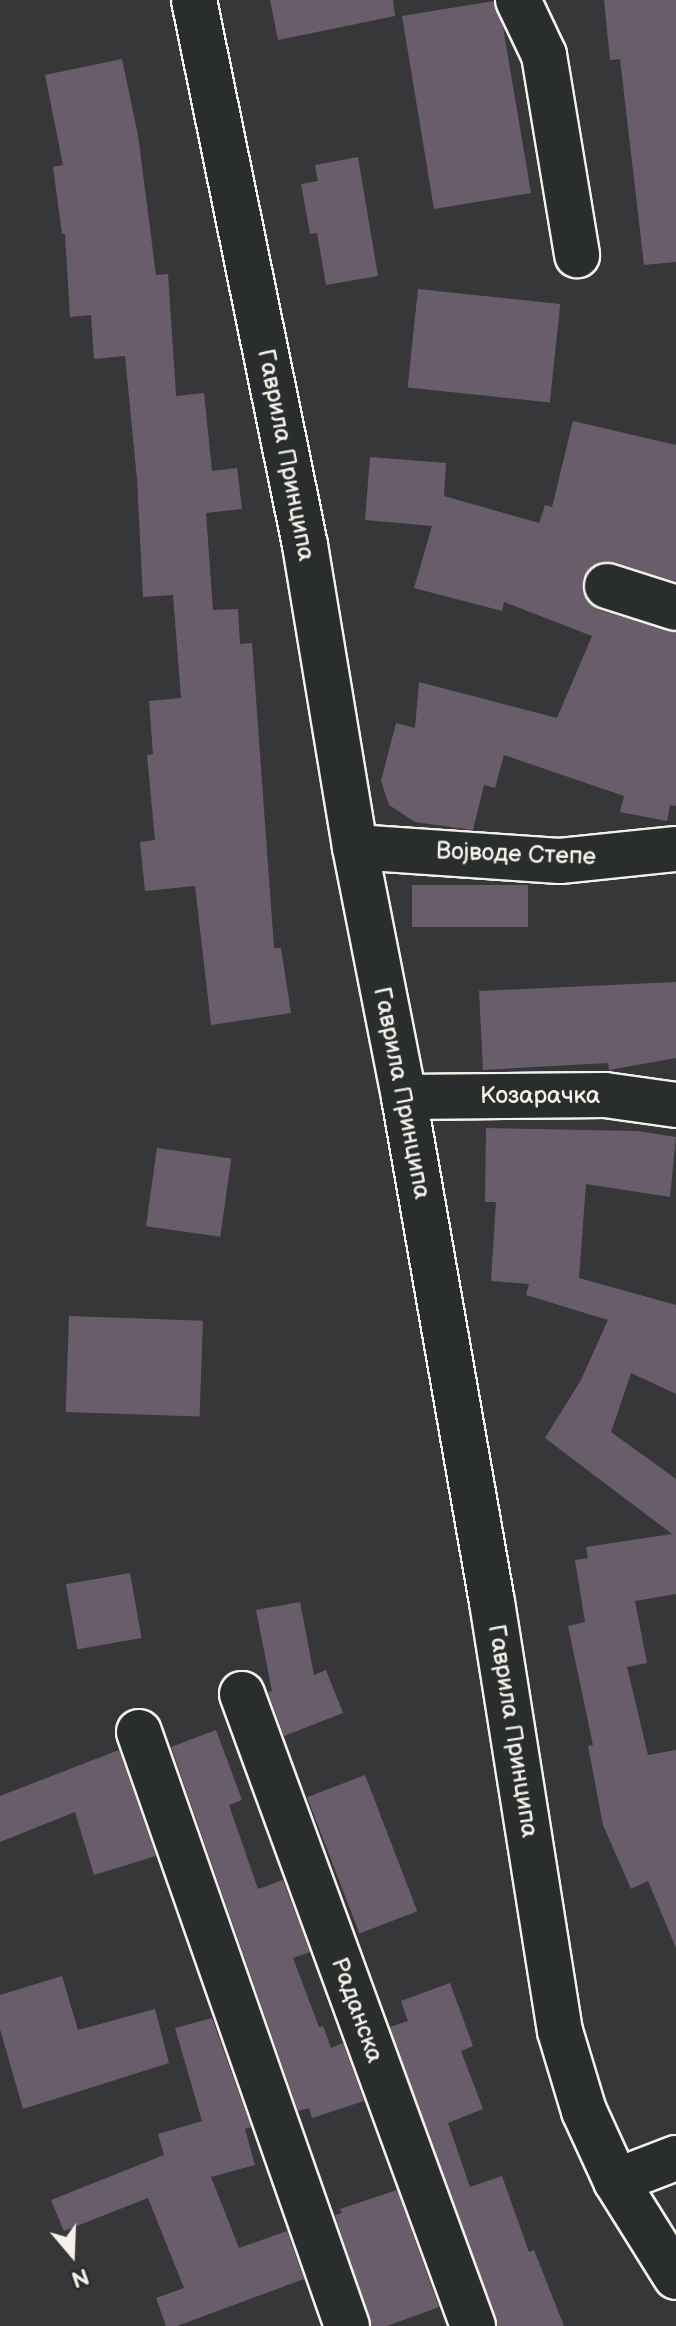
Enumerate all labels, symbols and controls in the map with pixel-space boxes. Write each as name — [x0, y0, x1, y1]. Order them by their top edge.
street label: Гаврила Принципа — [251, 347, 321, 563]
street label: Војводе Степе — [435, 837, 597, 871]
street label: Гаврила Принципа — [367, 985, 437, 1201]
street label: Козарачка — [480, 1082, 600, 1110]
street label: Гаврила Принципа — [482, 1622, 544, 1840]
street label: Раданска — [325, 1953, 389, 2067]
north arrow — [32, 2214, 112, 2294]
text: N — [68, 2262, 92, 2293]

